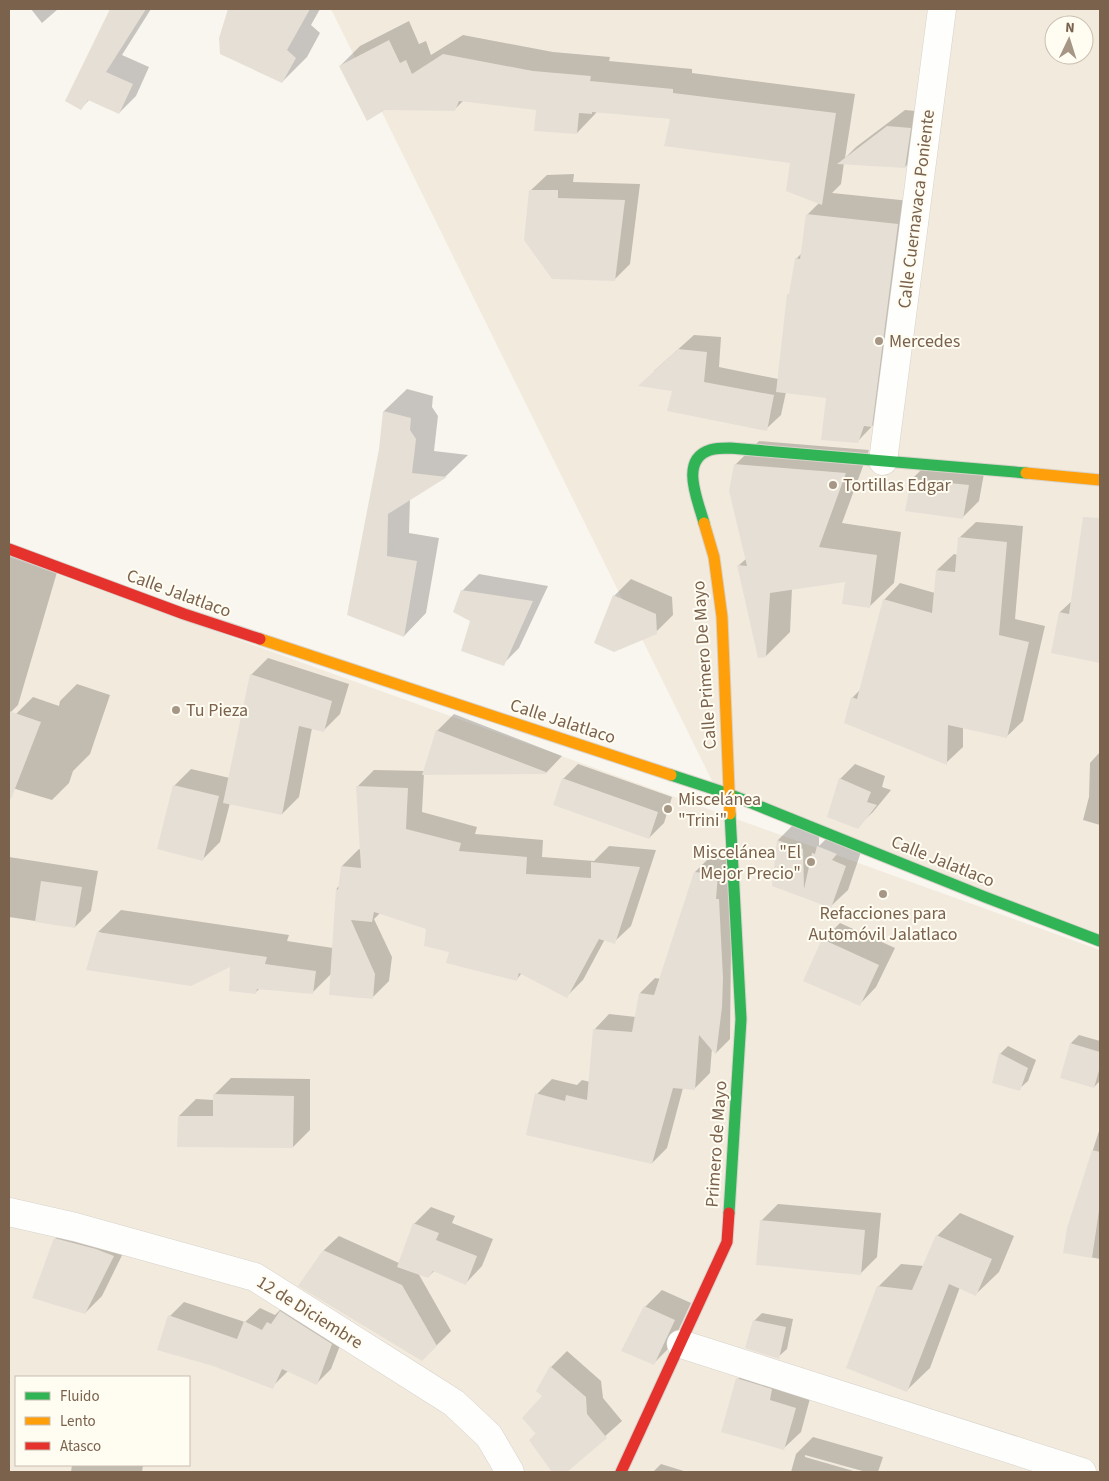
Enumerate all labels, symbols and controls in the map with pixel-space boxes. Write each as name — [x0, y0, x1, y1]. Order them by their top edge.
north arrow — [1044, 15, 1094, 65]
text: N — [1064, 18, 1075, 38]
street label: Calle Cuernavaca Poniente — [892, 108, 941, 310]
place label: Mercedes — [889, 329, 960, 354]
marker: Mercedes — [873, 335, 885, 347]
place label: Tortillas Edgar — [843, 473, 952, 498]
marker: Tortillas Edgar — [827, 479, 839, 491]
street label: Calle Jalatlaco — [123, 563, 235, 624]
street label: Calle Primero De Mayo — [686, 580, 723, 750]
street label: Calle Jalatlaco — [507, 693, 619, 750]
place label: Tu Pieza — [186, 698, 248, 723]
marker: Tu Pieza — [170, 704, 182, 716]
place label: Miscelánea "Trini" — [678, 787, 761, 833]
marker: Miscelánea "Trini" — [662, 803, 674, 815]
street label: Calle Jalatlaco — [887, 829, 998, 894]
place label: Miscelánea "El Mejor Precio" — [693, 840, 801, 886]
marker: Miscelánea "El Mejor Precio" — [805, 856, 817, 868]
marker: Refacciones para Automóvil Jalatlaco — [877, 888, 889, 900]
place label: Refacciones para Automóvil Jalatlaco — [808, 901, 958, 947]
street label: Primero de Mayo — [700, 1080, 733, 1208]
street label: 12 de Diciembre — [252, 1270, 368, 1355]
legend — [15, 1376, 190, 1466]
text: Fluido — [60, 1386, 100, 1407]
text: Lento — [60, 1411, 96, 1432]
text: Atasco — [60, 1436, 101, 1457]

